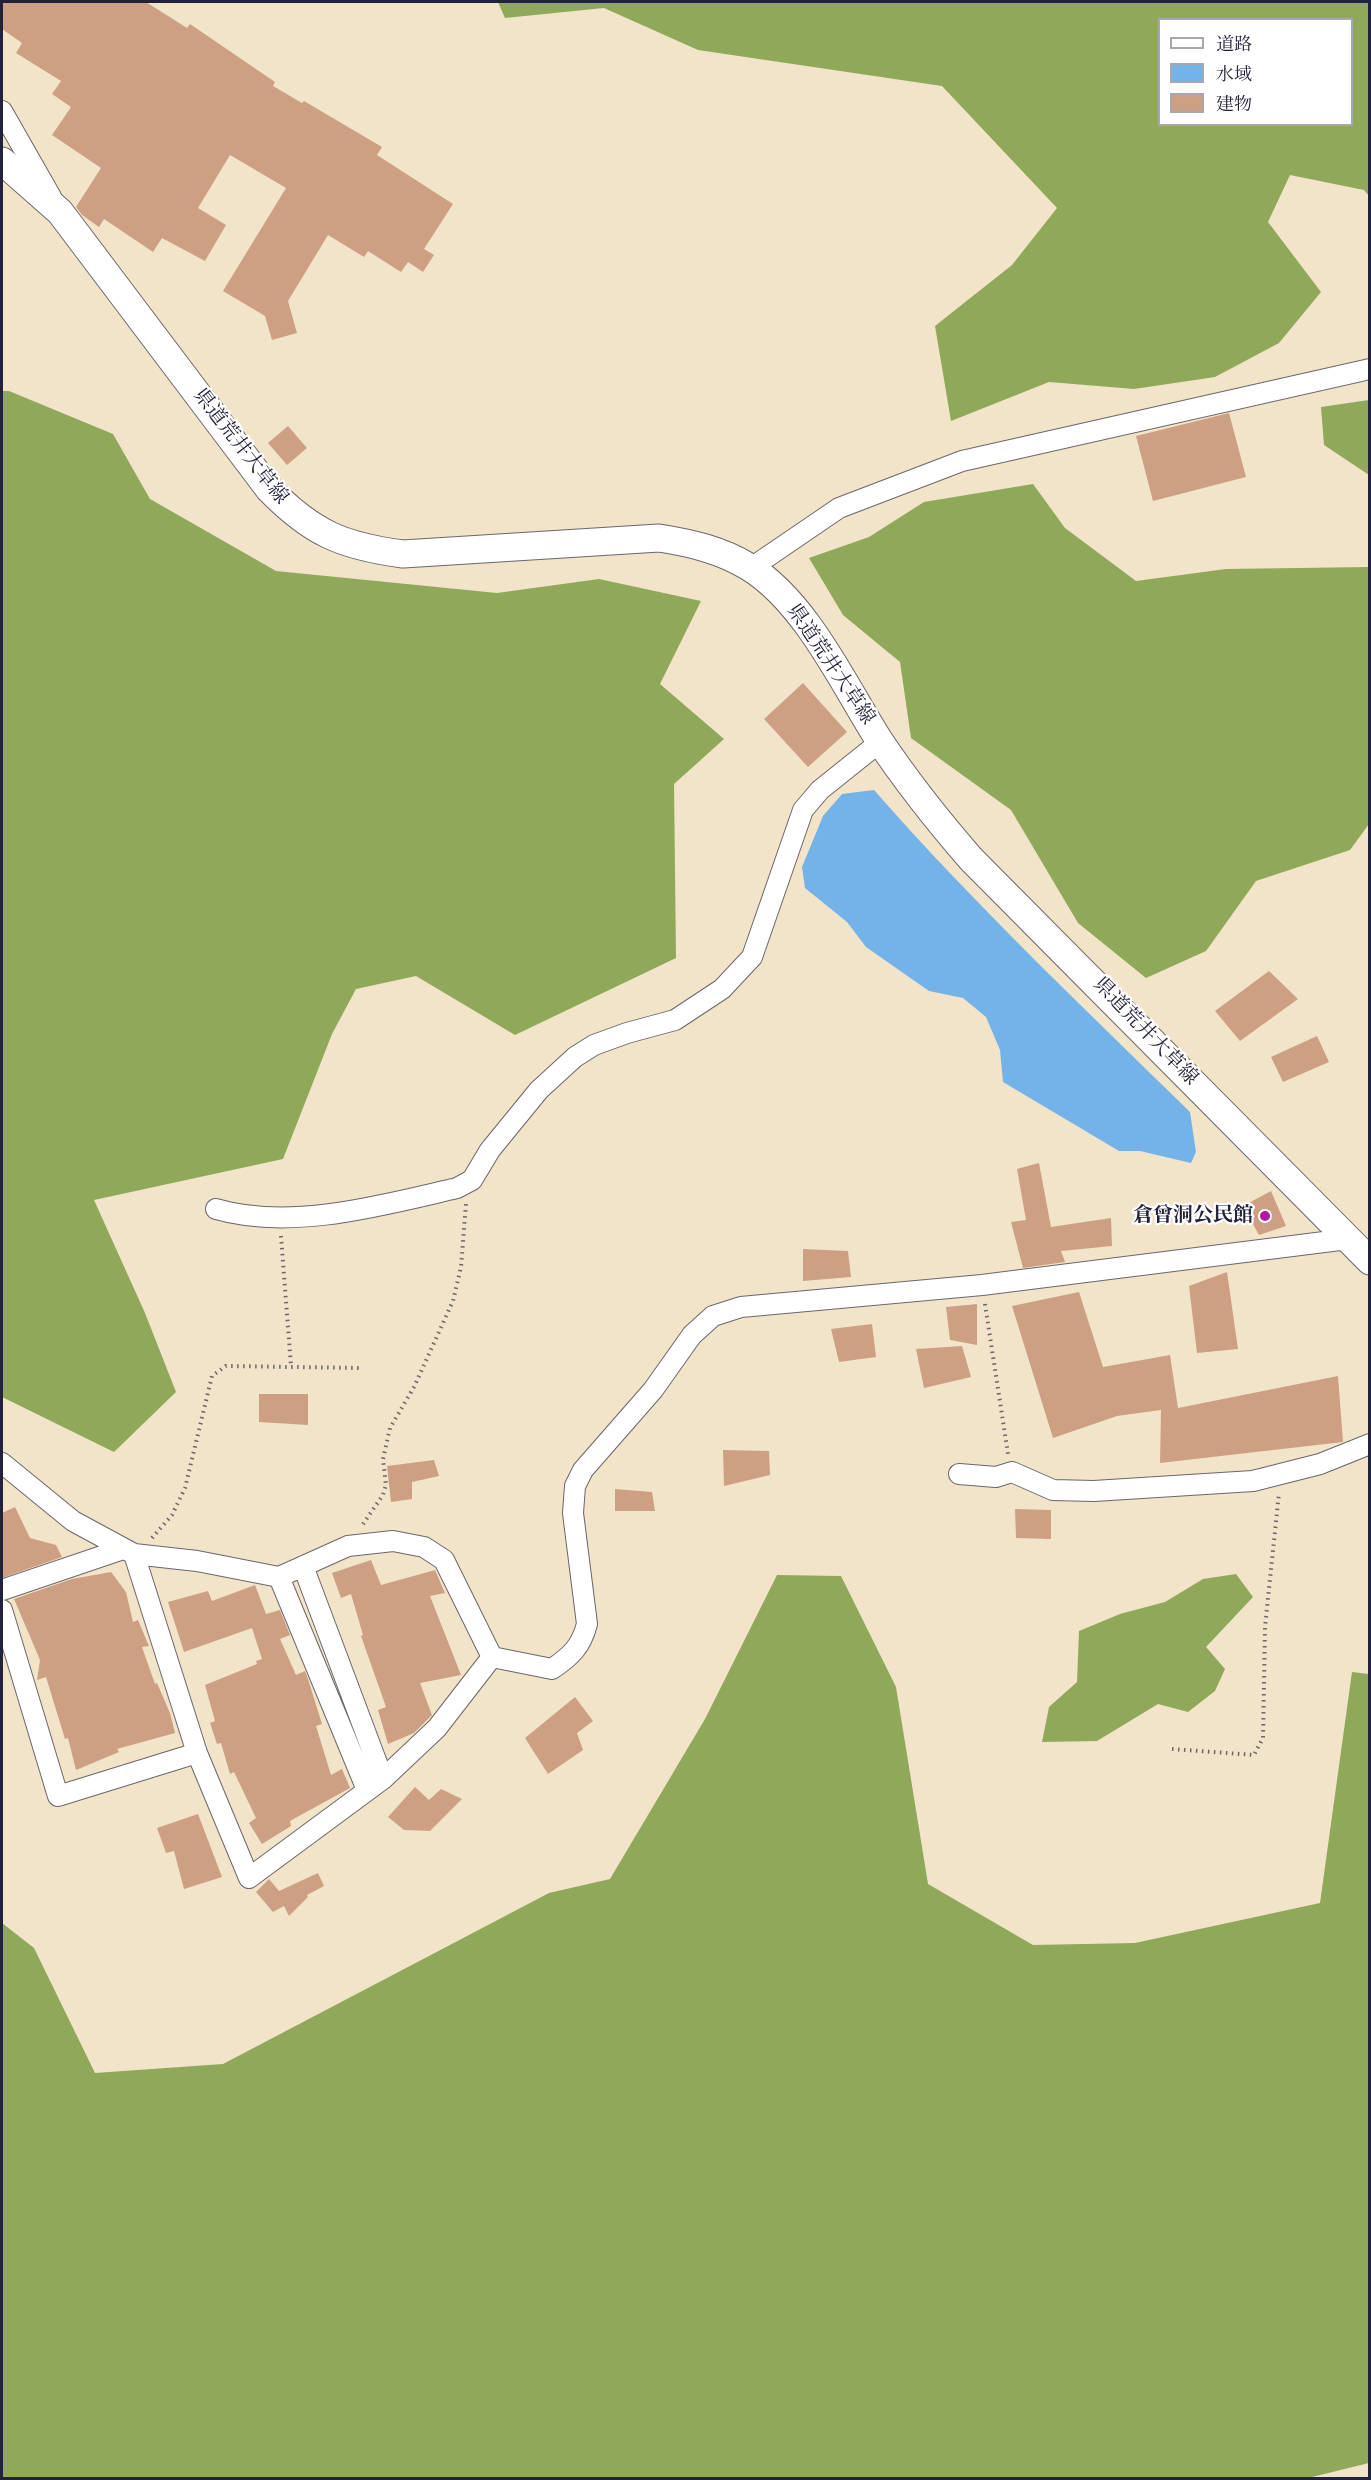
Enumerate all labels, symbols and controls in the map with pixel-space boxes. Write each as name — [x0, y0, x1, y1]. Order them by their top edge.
legend — [1158, 18, 1353, 126]
text: 道路 — [1216, 32, 1252, 57]
text: 水域 — [1216, 62, 1252, 87]
text: 建物 — [1216, 92, 1252, 117]
street label: 県道荒井大草線 — [187, 384, 293, 510]
street label: 県道荒井大草線 — [781, 600, 879, 730]
street label: 県道荒井大草線 — [1088, 973, 1202, 1091]
place label: 倉曾洞公民館 — [1133, 1204, 1253, 1228]
marker: 倉曾洞公民館 — [1258, 1209, 1272, 1223]

